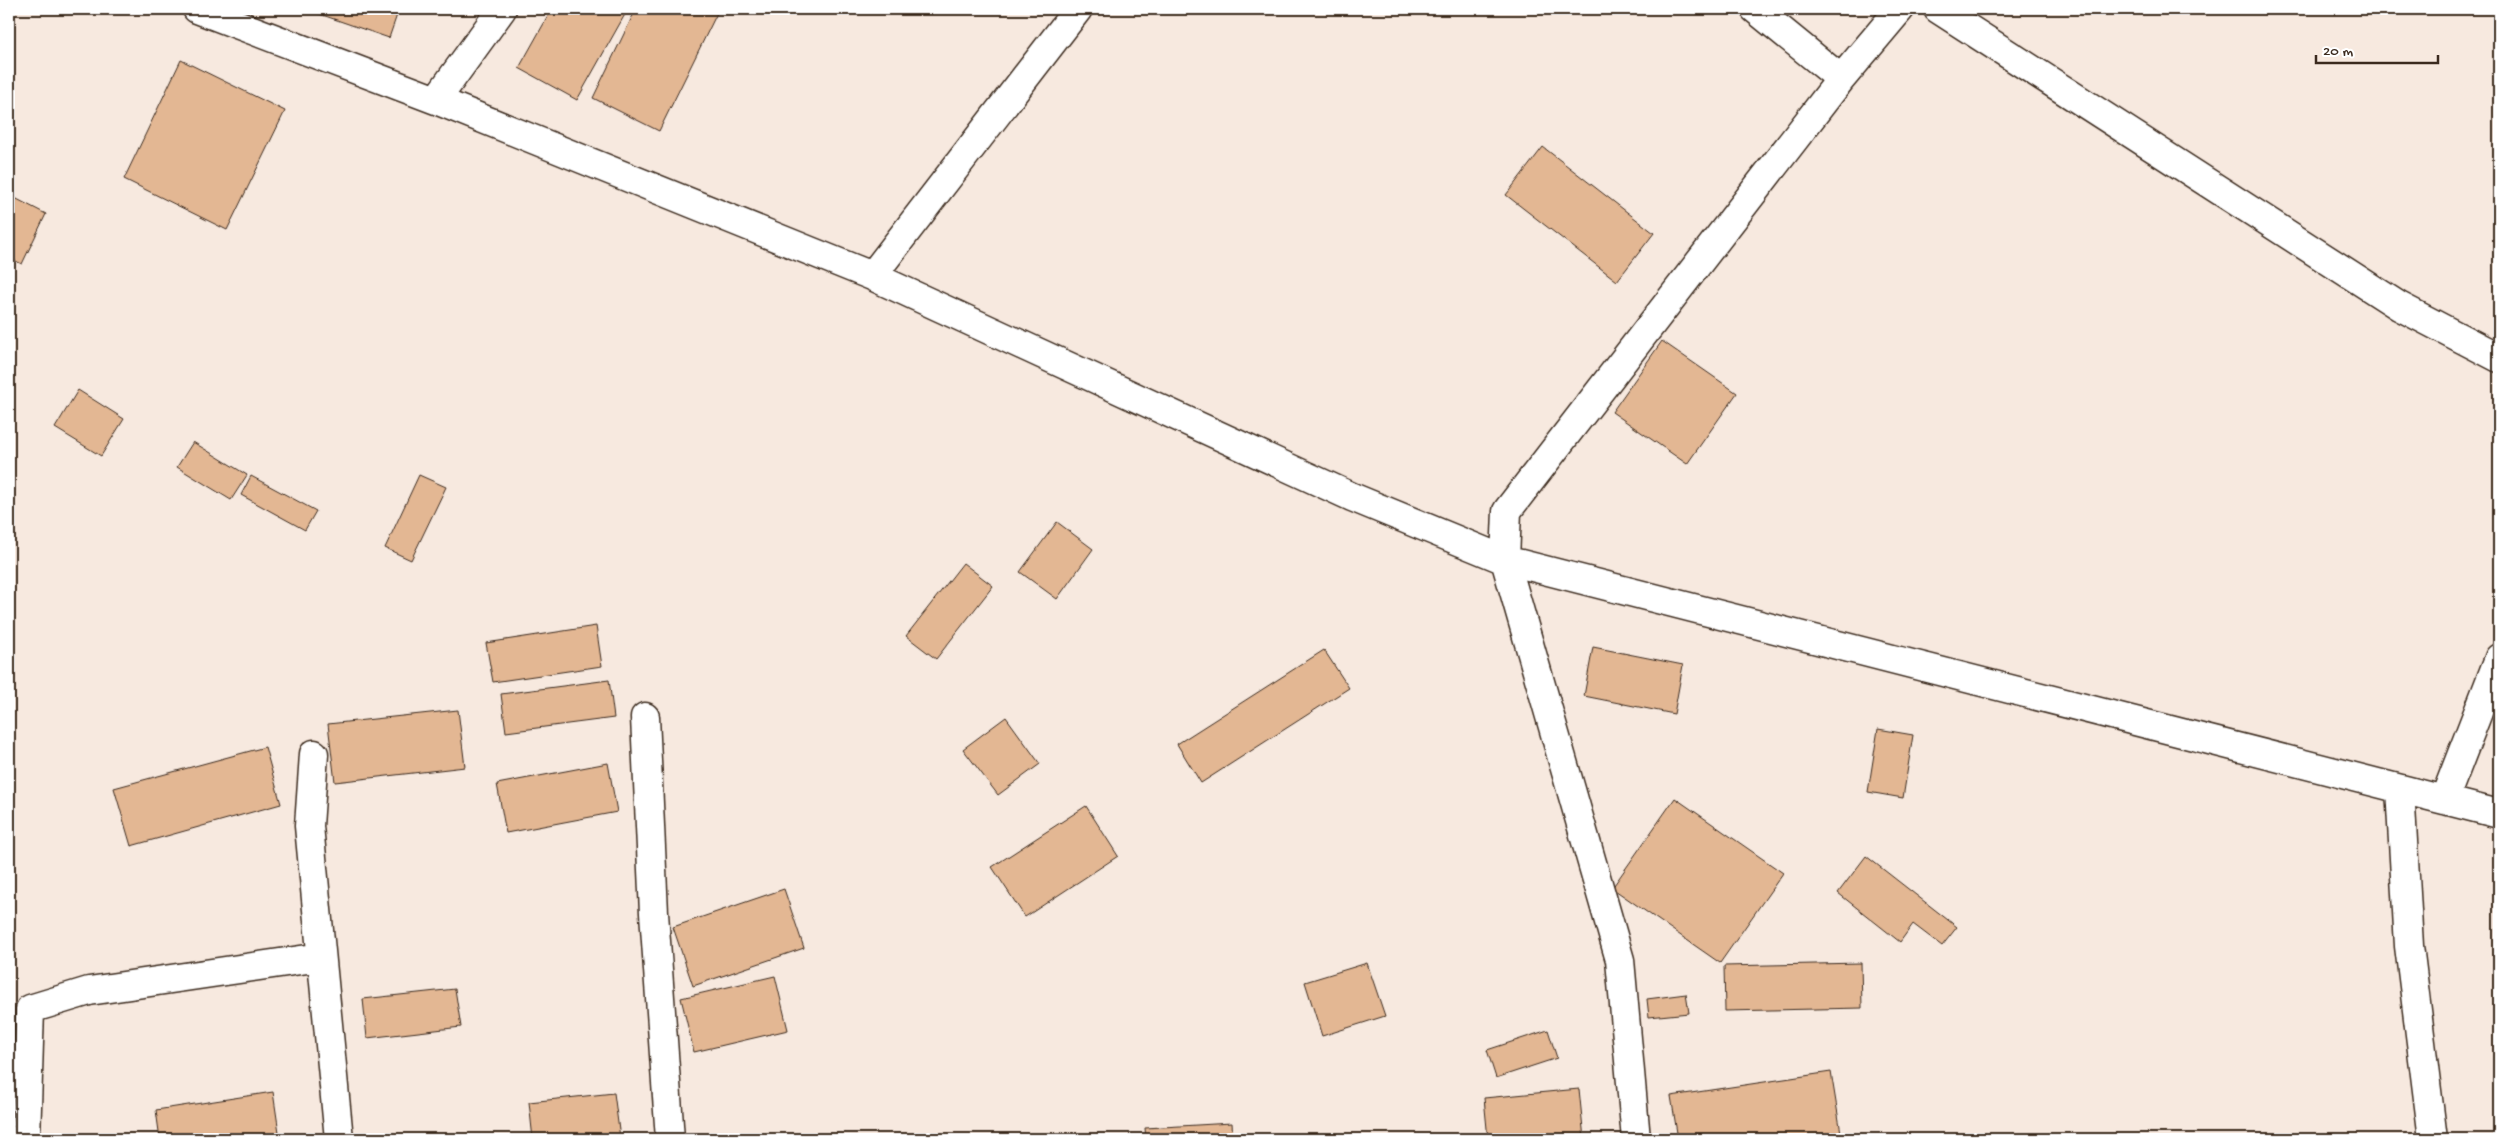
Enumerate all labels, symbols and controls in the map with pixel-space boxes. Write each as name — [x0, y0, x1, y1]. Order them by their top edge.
scale bar — [2316, 32, 2438, 64]
text: 20 m — [2323, 43, 2353, 61]

